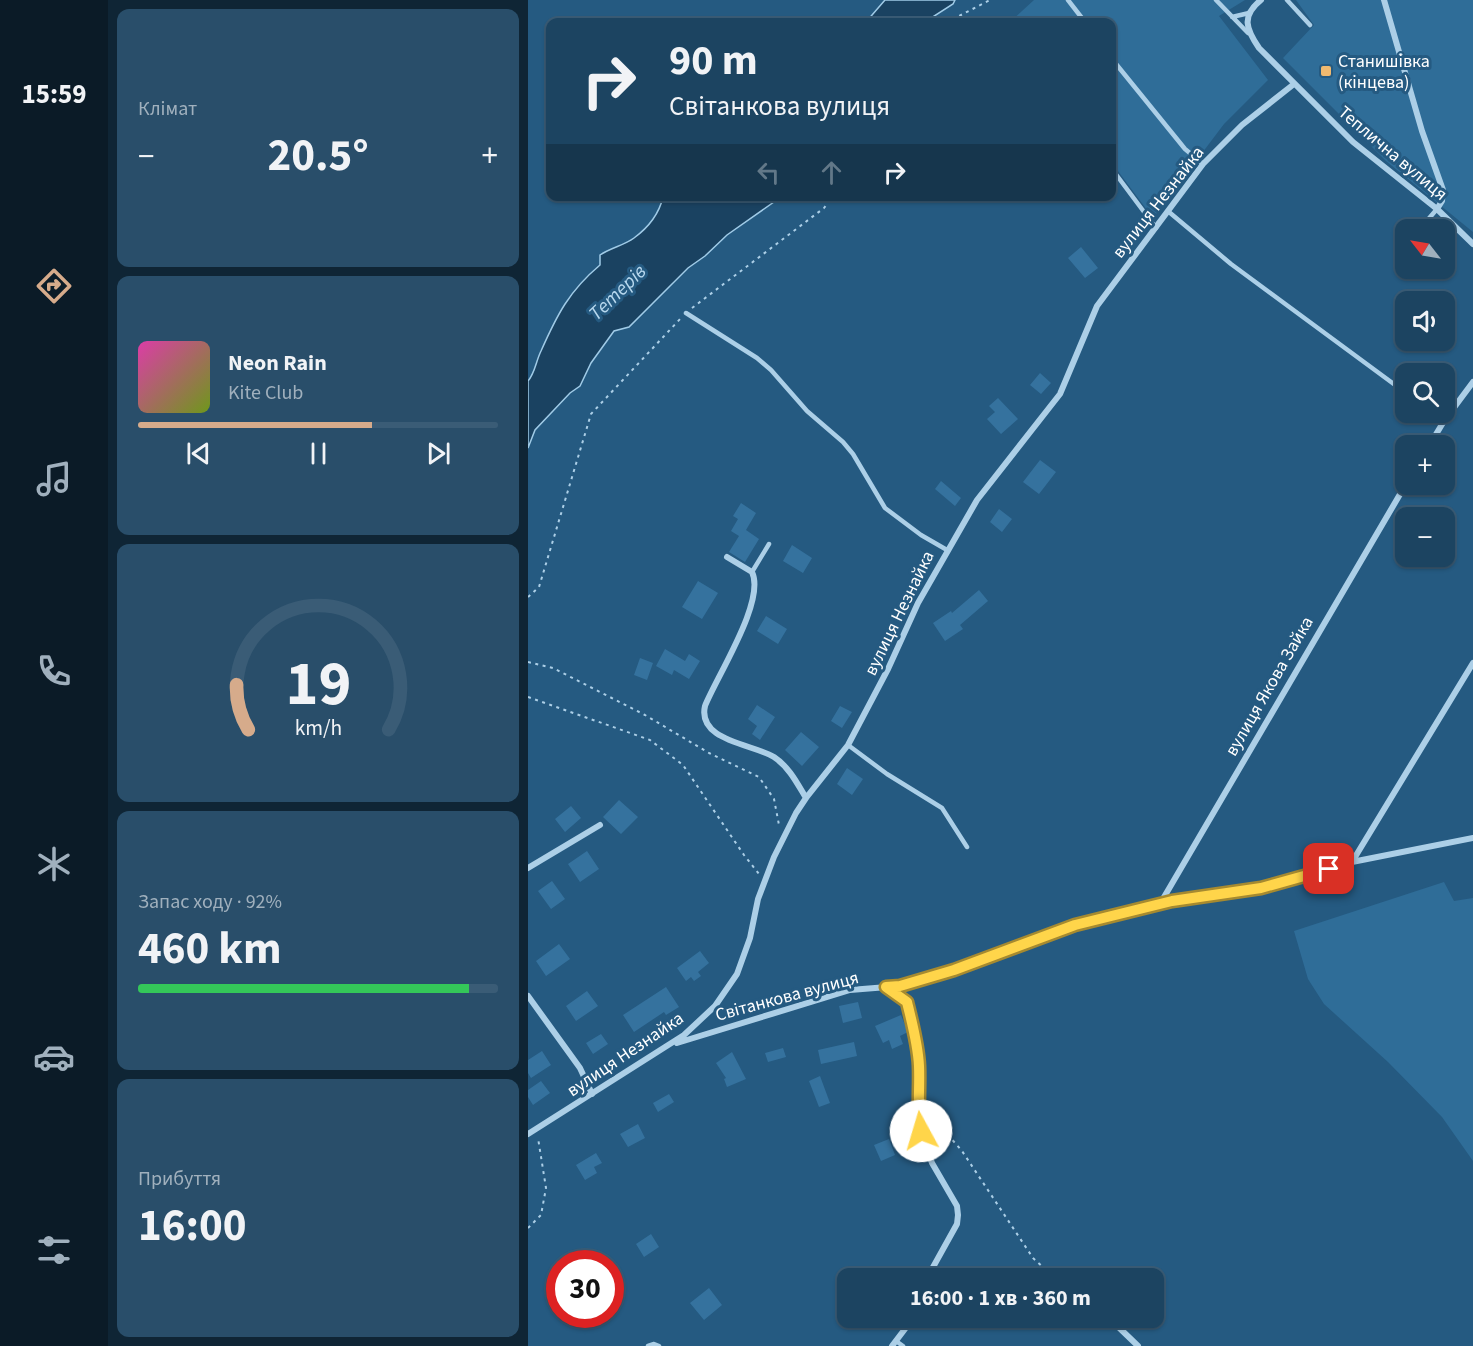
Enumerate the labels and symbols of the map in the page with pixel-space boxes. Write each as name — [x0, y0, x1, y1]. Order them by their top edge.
place label: Станишівка (кінцева) — [1338, 49, 1430, 95]
marker: Станишівка (кінцева) — [1319, 64, 1333, 78]
street label: Теплична вулиця — [1333, 100, 1453, 206]
street label: вулиця Незнайка — [1107, 141, 1210, 264]
north arrow — [1395, 219, 1455, 279]
water label: Тетерів — [583, 258, 653, 327]
street label: вулиця Незнайка — [858, 547, 941, 680]
street label: вулиця Якова Зайка — [1219, 612, 1320, 761]
pin — [1303, 843, 1354, 894]
street label: Світанкова вулиця — [713, 965, 862, 1028]
street label: вулиця Незнайка — [562, 1006, 689, 1103]
position arrow — [889, 1099, 953, 1163]
speed limit sign: 30 — [546, 1250, 624, 1328]

